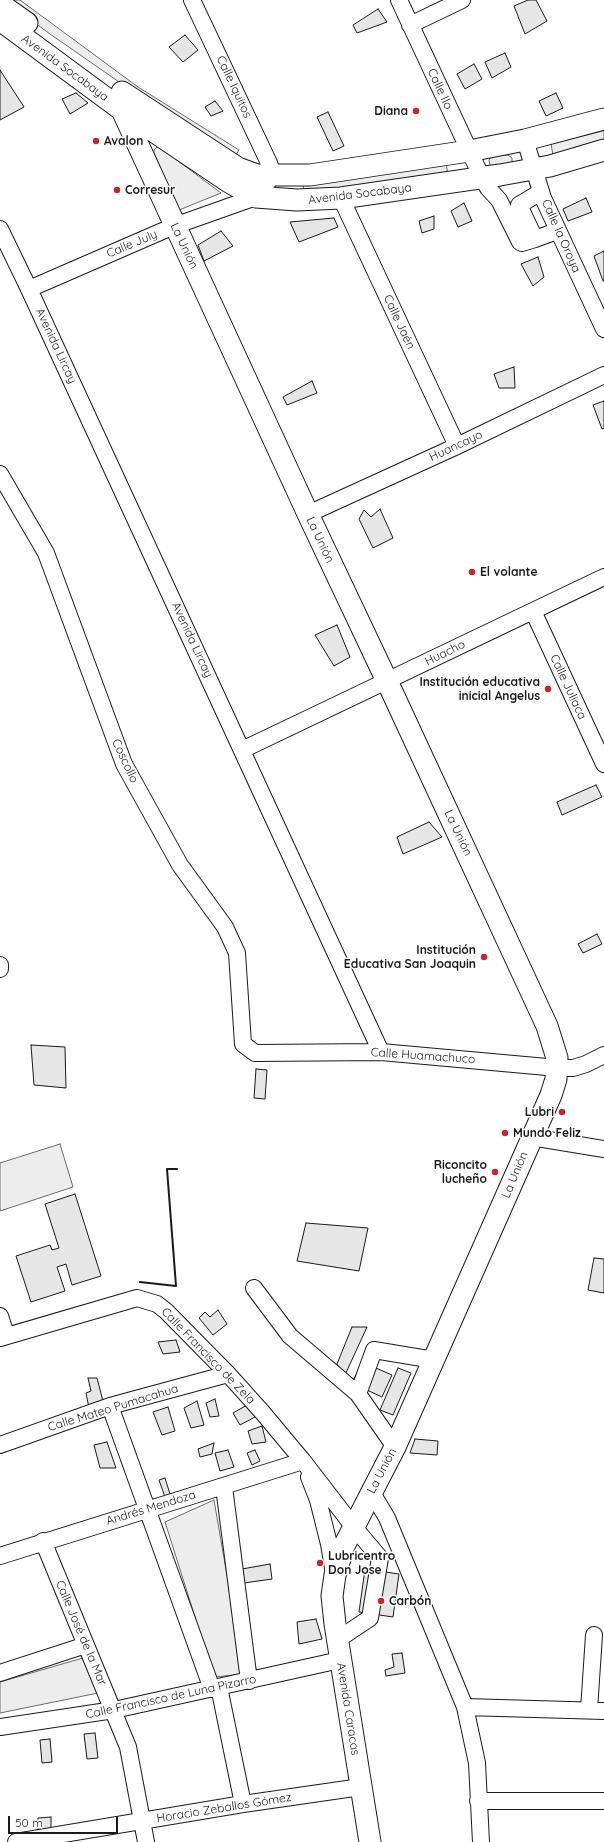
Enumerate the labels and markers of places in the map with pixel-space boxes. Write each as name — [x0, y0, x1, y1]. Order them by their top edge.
place label: Diana — [374, 104, 408, 118]
marker: Diana — [411, 106, 421, 116]
place label: Avalon — [104, 134, 143, 148]
marker: Avalon — [91, 136, 101, 146]
place label: Corresur — [125, 183, 175, 197]
marker: Corresur — [112, 185, 122, 195]
place label: El volante — [480, 565, 537, 579]
marker: El volante — [467, 567, 477, 577]
place label: Institución educativa inicial Angelus — [419, 675, 540, 703]
marker: Institución educativa inicial Angelus — [543, 684, 553, 694]
place label: Institución Educativa San Joaquin — [344, 943, 476, 971]
marker: Institución Educativa San Joaquin — [479, 952, 489, 962]
place label: Lubri — [525, 1105, 554, 1119]
marker: Lubri — [557, 1107, 567, 1117]
place label: Mundo Feliz — [513, 1126, 581, 1140]
marker: Mundo Feliz — [500, 1128, 510, 1138]
place label: Riconcito lucheño — [434, 1158, 487, 1186]
marker: Riconcito lucheño — [490, 1167, 500, 1177]
place label: Lubricentro Don Jose — [328, 1549, 395, 1577]
marker: Lubricentro Don Jose — [315, 1558, 325, 1568]
place label: Carbón — [389, 1594, 431, 1608]
marker: Carbón — [376, 1596, 386, 1606]

